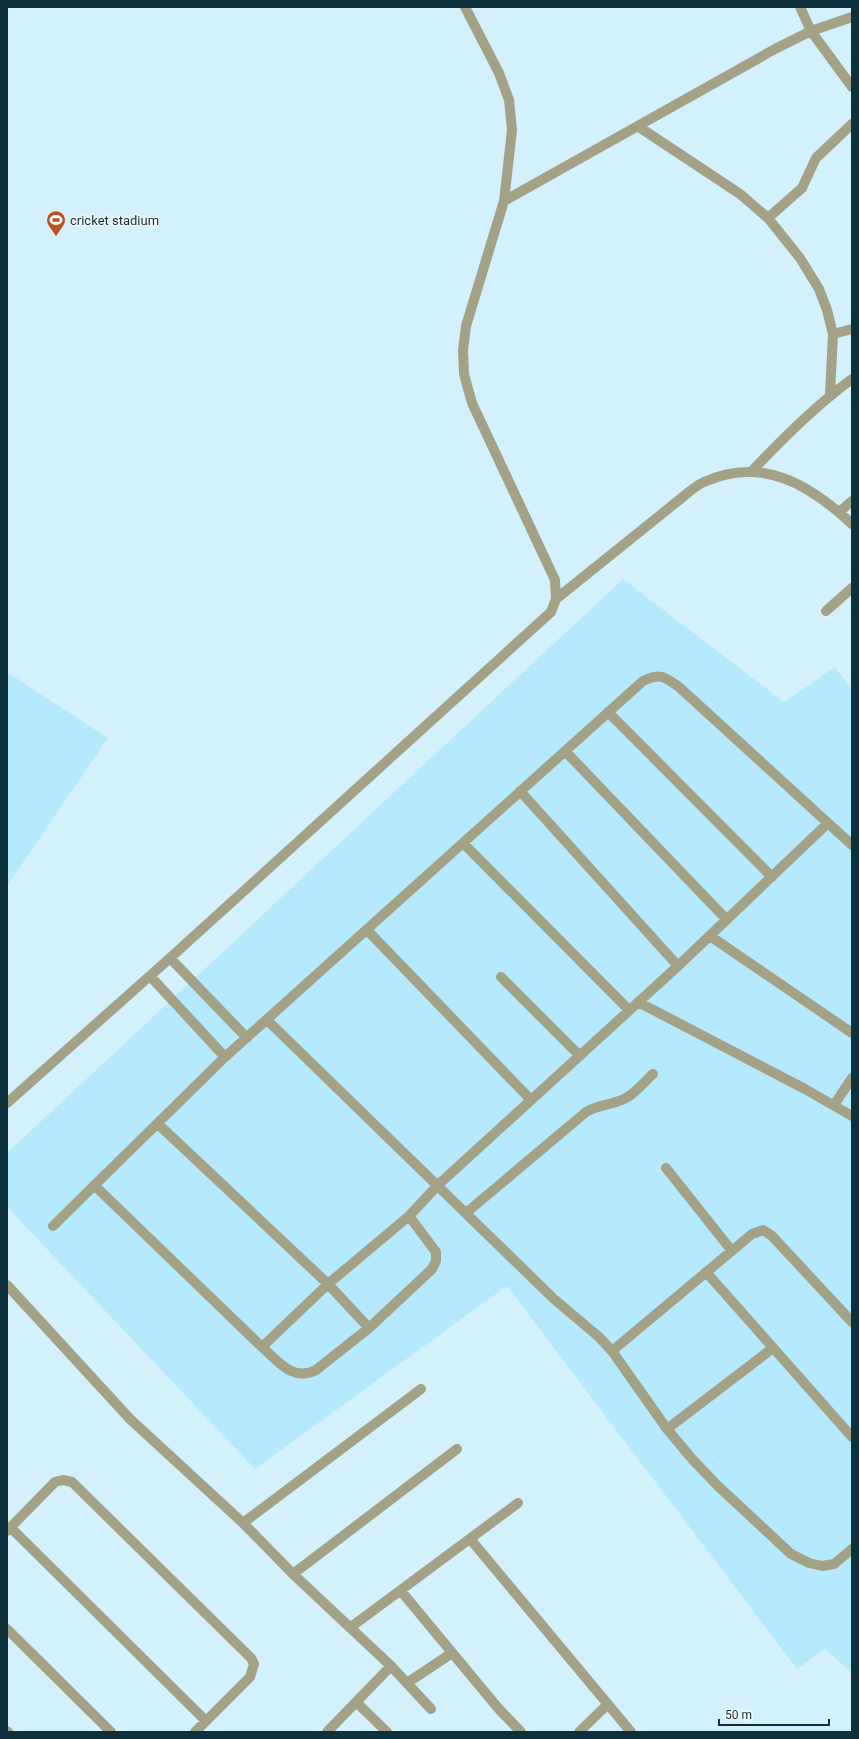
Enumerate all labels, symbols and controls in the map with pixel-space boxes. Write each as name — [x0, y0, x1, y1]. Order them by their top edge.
sports icon: cricket stadium — [45, 209, 67, 237]
place label: cricket stadium — [70, 213, 159, 228]
scale bar — [719, 1701, 829, 1727]
text: 50 m — [725, 1708, 752, 1722]

